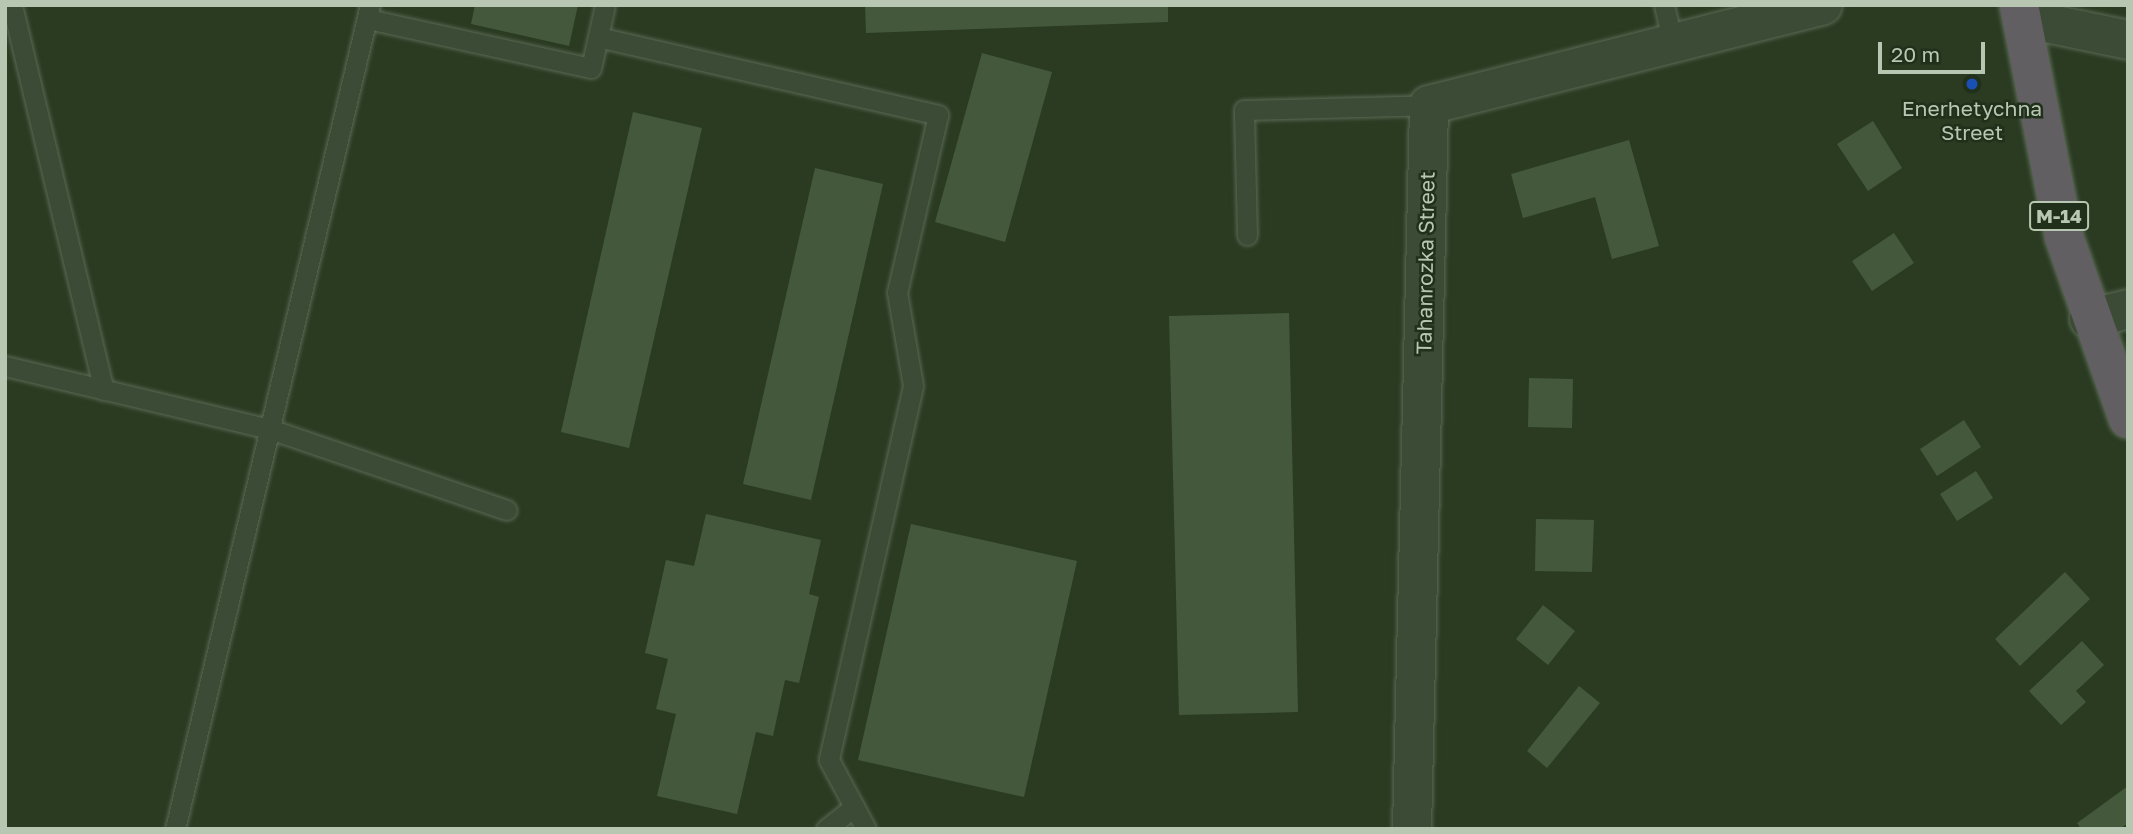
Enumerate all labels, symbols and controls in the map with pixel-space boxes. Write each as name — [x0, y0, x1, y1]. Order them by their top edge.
scale bar — [1881, 28, 1988, 72]
text: 20 m — [1891, 41, 1940, 67]
marker: Enerhetychna Street — [1964, 76, 1980, 92]
place label: Enerhetychna Street — [1902, 95, 2042, 145]
street label: Tahanrozka Street — [1411, 171, 1439, 355]
road number: М-14 — [2028, 200, 2090, 232]

